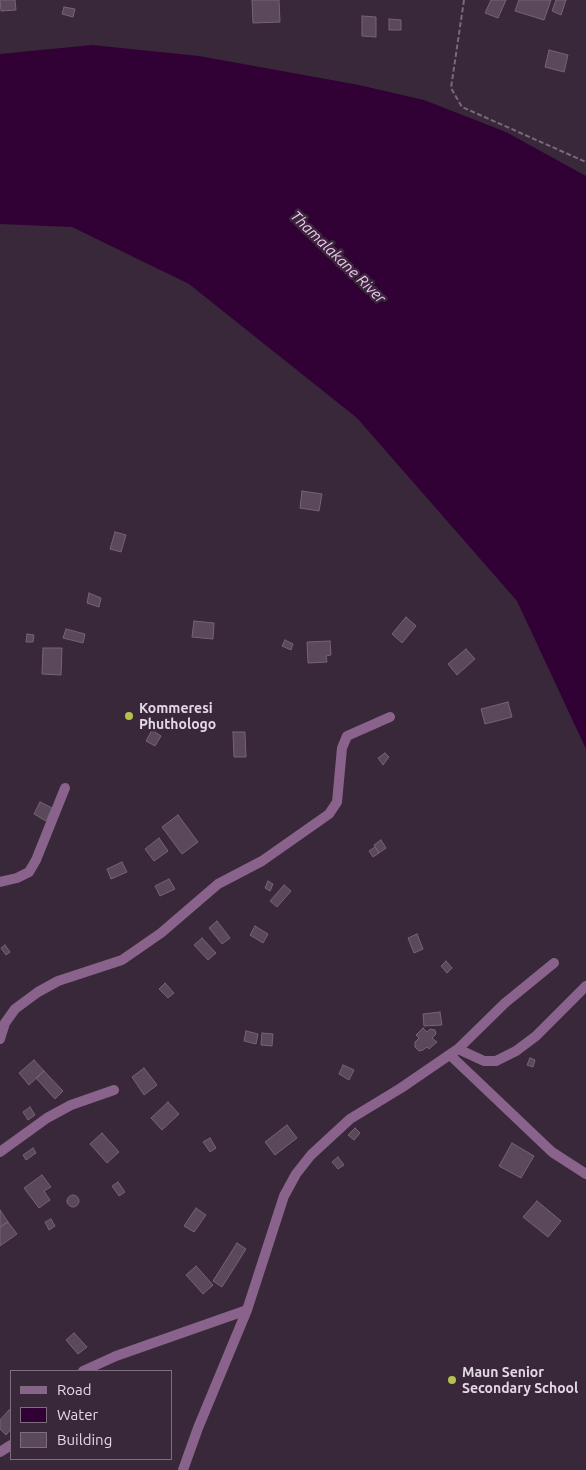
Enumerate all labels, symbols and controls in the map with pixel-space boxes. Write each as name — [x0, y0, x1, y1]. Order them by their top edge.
water label: Thamalakane River — [287, 207, 389, 307]
place label: Kommeresi Phuthologo — [139, 700, 216, 732]
marker: Kommeresi Phuthologo — [123, 710, 135, 722]
place label: Maun Senior Secondary School — [462, 1364, 578, 1396]
legend — [10, 1370, 172, 1460]
marker: Maun Senior Secondary School — [446, 1374, 458, 1386]
text: Road — [57, 1381, 92, 1398]
text: Water — [57, 1406, 98, 1423]
text: Building — [57, 1431, 112, 1448]

